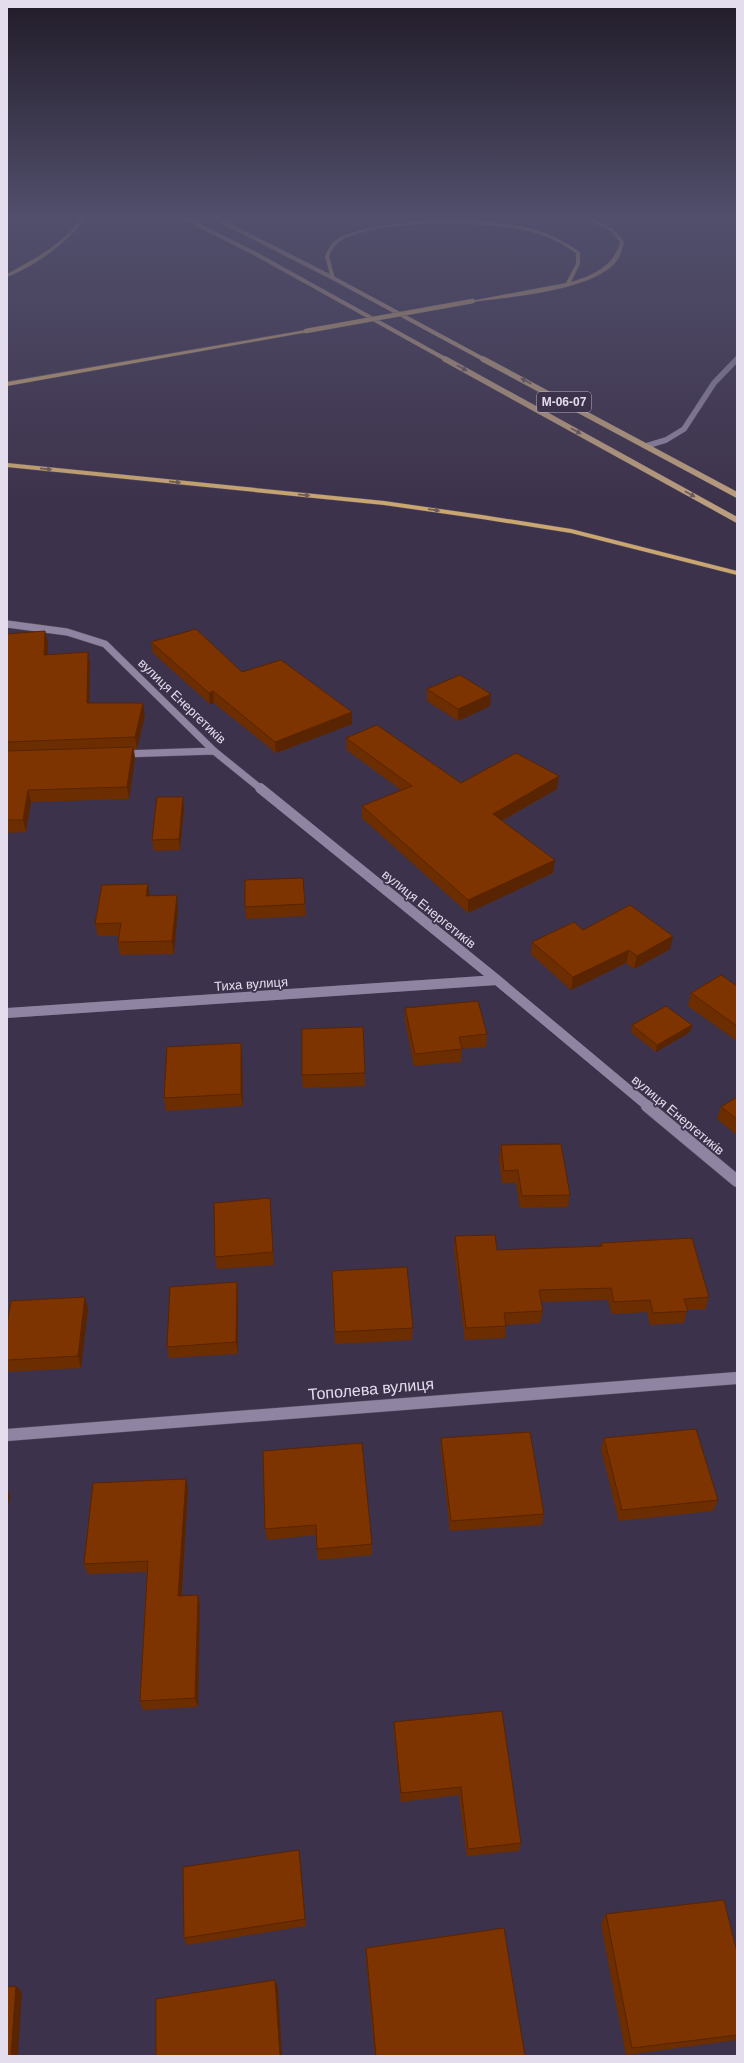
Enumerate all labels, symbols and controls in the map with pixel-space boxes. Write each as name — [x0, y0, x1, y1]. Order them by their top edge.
one-way arrow — [456, 365, 468, 372]
one-way arrow — [520, 378, 531, 384]
road number: М-06-07 — [537, 392, 591, 412]
one-way arrow — [570, 428, 582, 435]
one-way arrow — [40, 465, 52, 472]
one-way arrow — [169, 479, 181, 485]
one-way arrow — [684, 491, 696, 497]
one-way arrow — [298, 492, 310, 498]
one-way arrow — [427, 507, 440, 513]
street label: вулиця Енергетиків — [135, 655, 229, 747]
street label: вулиця Енергетиків — [379, 867, 479, 951]
street label: Тиха вулиця — [214, 974, 288, 994]
street label: вулиця Енергетиків — [629, 1072, 727, 1158]
street label: Тополева вулиця — [307, 1375, 435, 1403]

